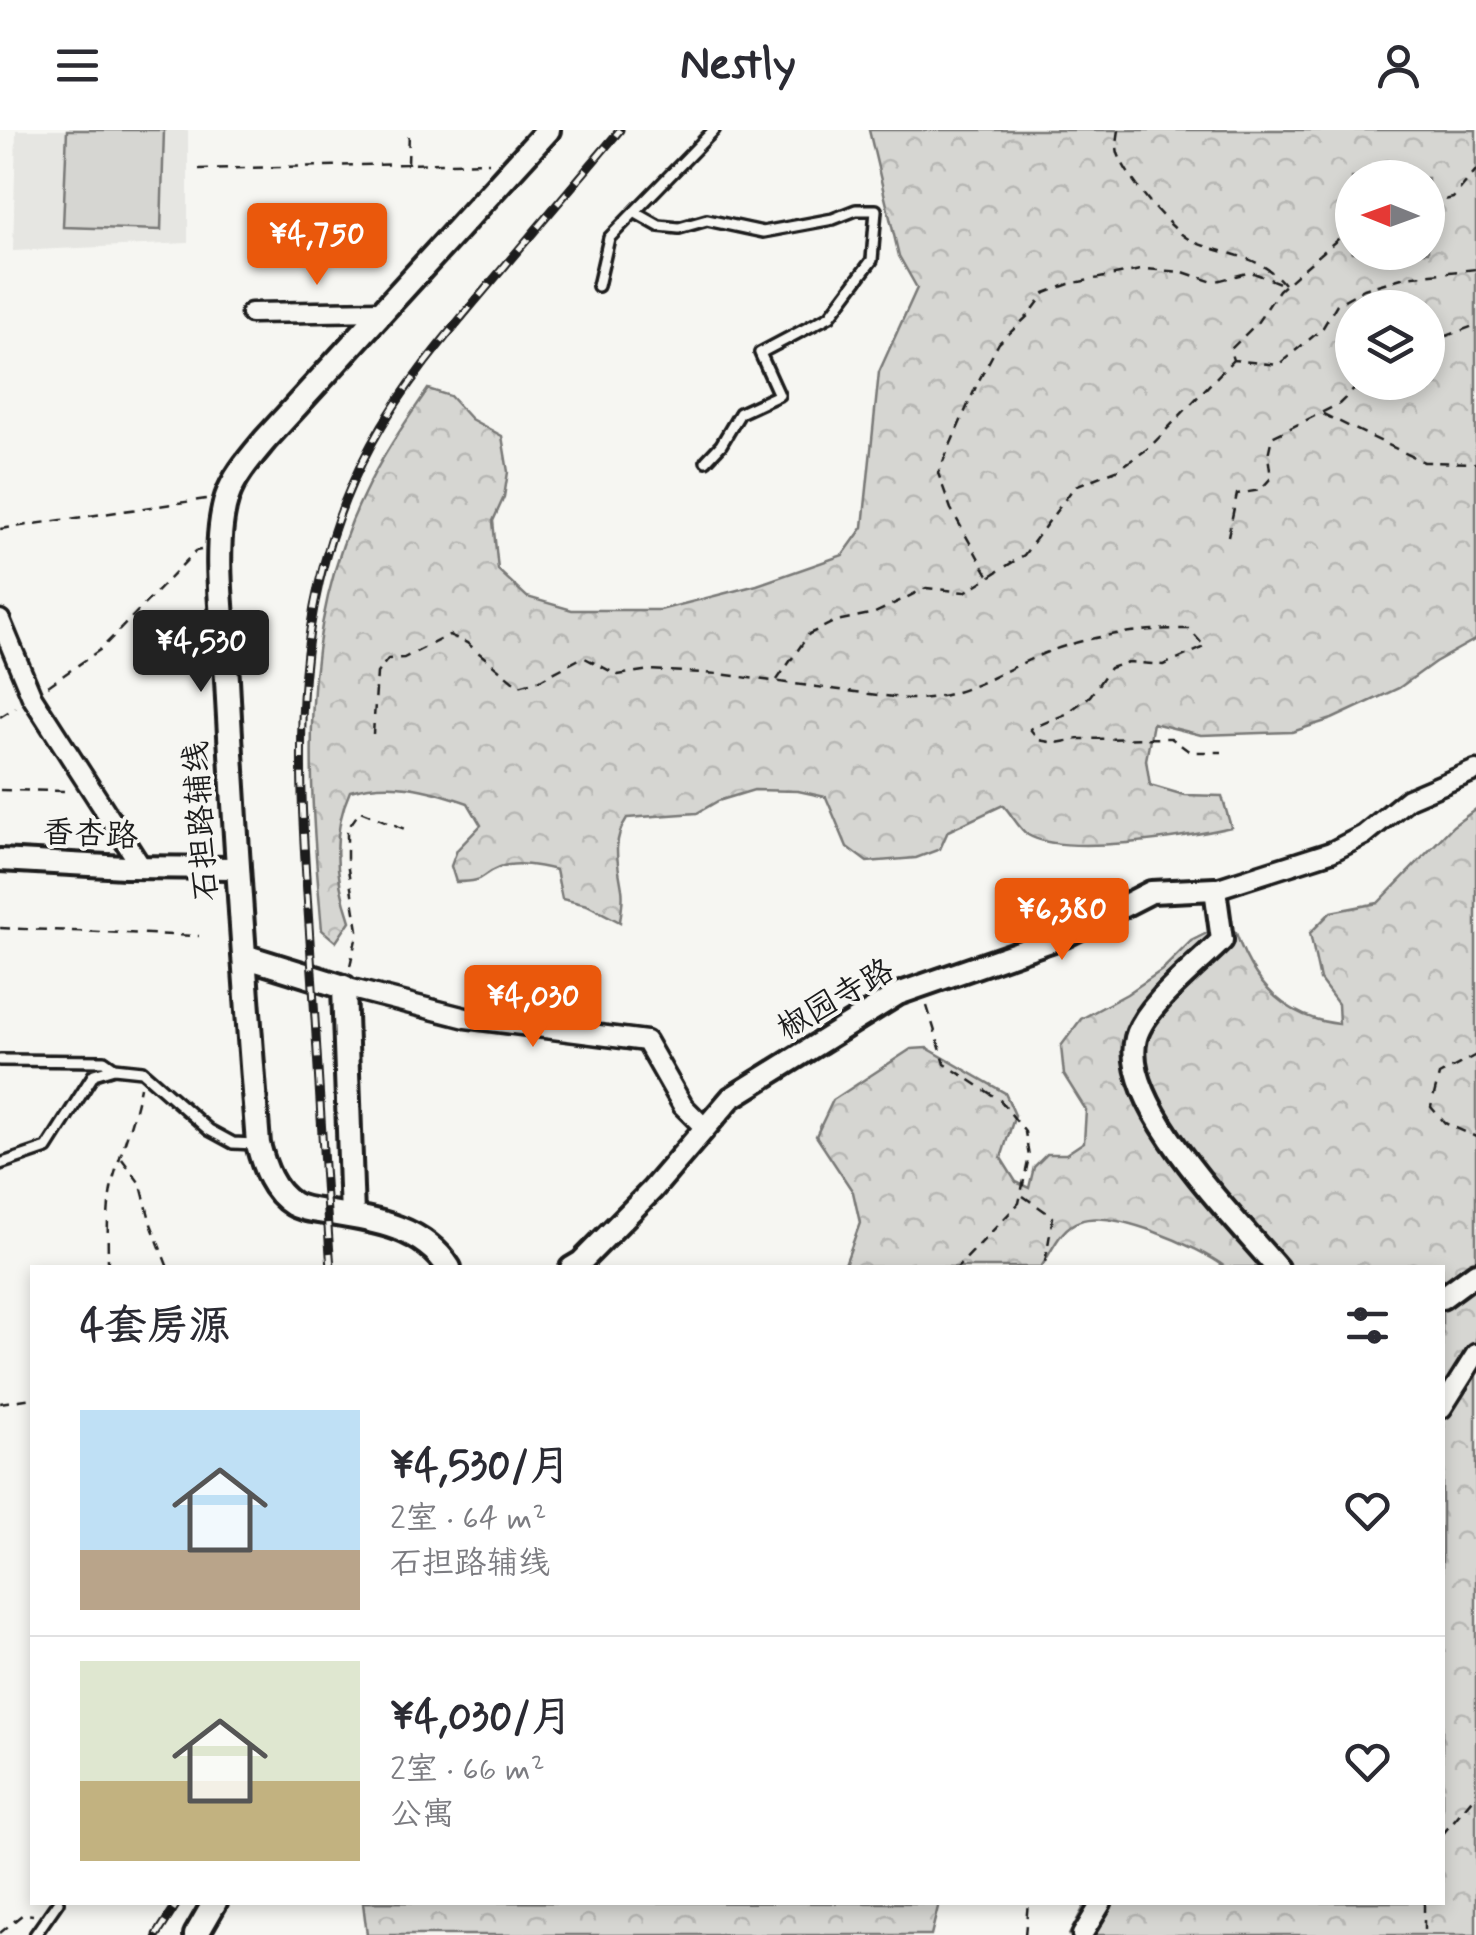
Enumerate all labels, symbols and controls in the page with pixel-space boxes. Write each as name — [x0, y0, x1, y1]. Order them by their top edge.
text: Nestly — [680, 36, 796, 95]
icon: menu — [50, 38, 105, 93]
icon: person — [1371, 38, 1426, 93]
north arrow — [1335, 160, 1445, 270]
map controls — [1335, 160, 1445, 400]
pin: ¥4,750 — [236, 203, 398, 288]
text: ¥4,750 — [269, 214, 365, 256]
button: layers — [1335, 290, 1445, 400]
pin: ¥4,530 — [120, 610, 282, 695]
text: ¥4,530 — [155, 621, 247, 663]
street label: 石担路辅线 — [175, 740, 229, 902]
street label: 香杏路 — [41, 812, 139, 858]
pin: ¥6,380 — [981, 878, 1143, 963]
text: ¥6,380 — [1017, 889, 1107, 931]
street label: 椒园寺路 — [770, 950, 902, 1050]
pin: ¥4,030 — [452, 965, 614, 1050]
text: ¥4,030 — [486, 976, 580, 1018]
icon: filters — [1340, 1298, 1395, 1353]
text: 4套房源 — [80, 1300, 230, 1355]
text: ¥4,530/月 — [390, 1440, 571, 1495]
icon: home — [160, 1450, 280, 1570]
icon: heart — [1340, 1483, 1395, 1538]
text: 2室 · 64 m² — [390, 1498, 546, 1540]
text: 石担路辅线 — [390, 1543, 550, 1585]
text: ¥4,030/月 — [390, 1691, 573, 1746]
icon: home — [160, 1701, 280, 1821]
icon: heart — [1340, 1734, 1395, 1789]
text: 2室 · 66 m² — [390, 1749, 545, 1791]
text: 公寓 — [390, 1794, 454, 1836]

